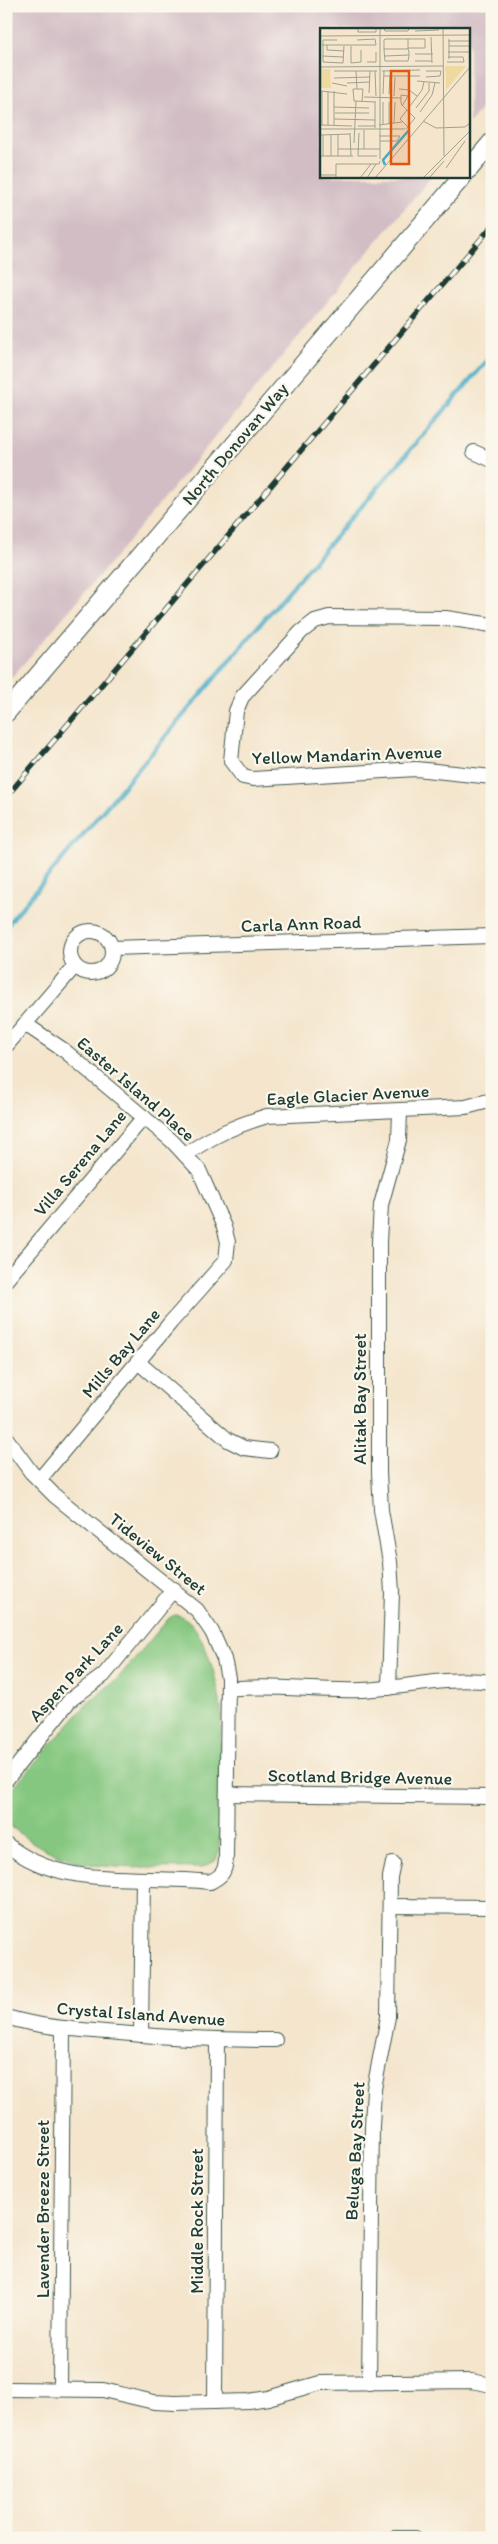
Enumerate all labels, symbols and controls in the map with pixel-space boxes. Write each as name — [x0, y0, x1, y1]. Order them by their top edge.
inset map — [320, 28, 470, 178]
street label: North Donovan Way — [177, 378, 293, 510]
street label: Yellow Mandarin Avenue — [251, 741, 443, 769]
street label: Carla Ann Road — [240, 911, 362, 937]
street label: Easter Island Place — [73, 1032, 199, 1146]
street label: Eagle Glacier Avenue — [266, 1080, 430, 1110]
street label: Villa Serena Lane — [29, 1105, 131, 1221]
street label: Mills Bay Lane — [77, 1304, 165, 1402]
street label: Alitak Bay Street — [349, 1333, 371, 1465]
street label: Tideview Street — [105, 1508, 211, 1600]
street label: Aspen Park Lane — [24, 1618, 128, 1726]
street label: Scotland Bridge Avenue — [268, 1764, 452, 1790]
street label: Crystal Island Avenue — [56, 1997, 226, 2031]
street label: Beluga Bay Street — [340, 2081, 370, 2221]
street label: Lavender Breeze Street — [32, 2119, 54, 2298]
street label: Middle Rock Street — [186, 2148, 208, 2294]

